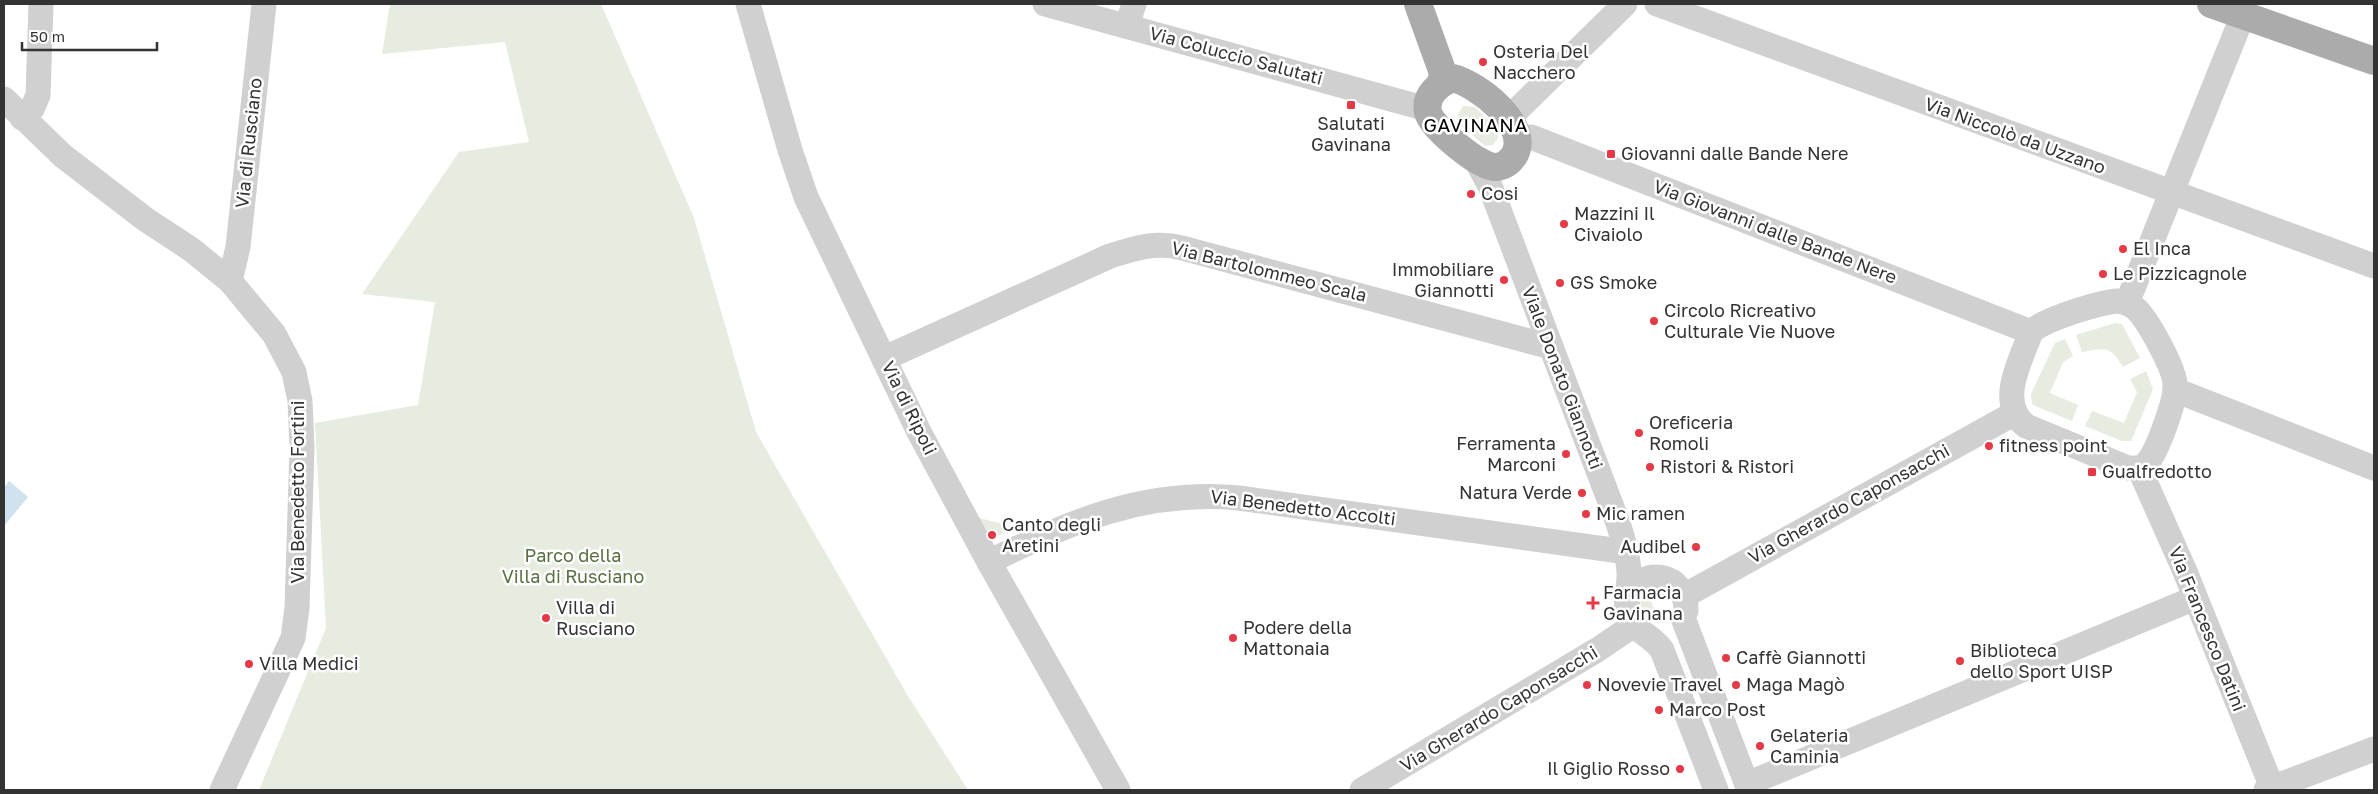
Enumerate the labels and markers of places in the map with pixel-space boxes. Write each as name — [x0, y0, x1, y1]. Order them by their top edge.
place label: Osteria Del Nacchero — [1493, 40, 1589, 83]
marker: Osteria Del Nacchero — [1477, 56, 1489, 68]
marker: Salutati Gavinana — [1345, 99, 1357, 111]
place label: Salutati Gavinana — [1311, 112, 1391, 155]
place label: Giovanni dalle Bande Nere — [1621, 142, 1848, 164]
marker: Giovanni dalle Bande Nere — [1605, 148, 1617, 160]
place label: Cosi — [1481, 182, 1518, 204]
marker: Cosi — [1465, 188, 1477, 200]
place label: Mazzini Il Civaiolo — [1574, 202, 1655, 245]
marker: Mazzini Il Civaiolo — [1558, 218, 1570, 230]
place label: El Inca — [2133, 237, 2191, 259]
marker: El Inca — [2117, 243, 2129, 255]
place label: Immobiliare Giannotti — [1392, 258, 1494, 301]
place label: Le Pizzicagnole — [2113, 262, 2247, 284]
marker: Le Pizzicagnole — [2097, 268, 2109, 280]
place label: GS Smoke — [1570, 271, 1657, 293]
marker: Immobiliare Giannotti — [1498, 274, 1510, 286]
marker: GS Smoke — [1554, 277, 1566, 289]
place label: Circolo Ricreativo Culturale Vie Nuove — [1664, 299, 1835, 342]
marker: Circolo Ricreativo Culturale Vie Nuove — [1648, 315, 1660, 327]
place label: Oreficeria Romoli — [1649, 411, 1733, 454]
marker: Oreficeria Romoli — [1633, 427, 1645, 439]
place label: Ferramenta Marconi — [1456, 432, 1556, 475]
place label: fitness point — [1999, 434, 2107, 456]
marker: fitness point — [1983, 440, 1995, 452]
marker: Ferramenta Marconi — [1560, 448, 1572, 460]
place label: Ristori & Ristori — [1660, 455, 1794, 477]
place label: Gualfredotto — [2102, 460, 2212, 482]
marker: Ristori & Ristori — [1644, 461, 1656, 473]
marker: Gualfredotto — [2086, 466, 2098, 478]
place label: Natura Verde — [1459, 481, 1572, 503]
marker: Natura Verde — [1576, 487, 1588, 499]
place label: Mic ramen — [1596, 502, 1685, 524]
marker: Mic ramen — [1580, 508, 1592, 520]
place label: Canto degli Aretini — [1002, 513, 1101, 556]
marker: Canto degli Aretini — [986, 529, 998, 541]
place label: Audibel — [1620, 535, 1686, 557]
marker: Audibel — [1690, 541, 1702, 553]
place label: Farmacia Gavinana — [1603, 581, 1683, 624]
place label: Villa di Rusciano — [556, 596, 635, 639]
marker: Farmacia Gavinana — [1587, 597, 1599, 609]
marker: Villa di Rusciano — [540, 612, 552, 624]
place label: Podere della Mattonaia — [1243, 616, 1352, 659]
marker: Podere della Mattonaia — [1227, 632, 1239, 644]
place label: Biblioteca dello Sport UISP — [1970, 639, 2113, 682]
place label: Caffè Giannotti — [1736, 646, 1866, 668]
place label: Villa Medici — [259, 652, 359, 674]
marker: Caffè Giannotti — [1720, 652, 1732, 664]
marker: Biblioteca dello Sport UISP — [1954, 655, 1966, 667]
marker: Villa Medici — [243, 658, 255, 670]
place label: Novevie Travel — [1597, 673, 1723, 695]
place label: Maga Magò — [1746, 673, 1845, 695]
marker: Novevie Travel — [1581, 679, 1593, 691]
marker: Maga Magò — [1730, 679, 1742, 691]
place label: Marco Post — [1669, 698, 1766, 720]
marker: Marco Post — [1653, 704, 1665, 716]
place label: Gelateria Caminia — [1770, 724, 1849, 767]
marker: Gelateria Caminia — [1754, 740, 1766, 752]
place label: Il Giglio Rosso — [1547, 757, 1670, 779]
marker: Il Giglio Rosso — [1674, 763, 1686, 775]

